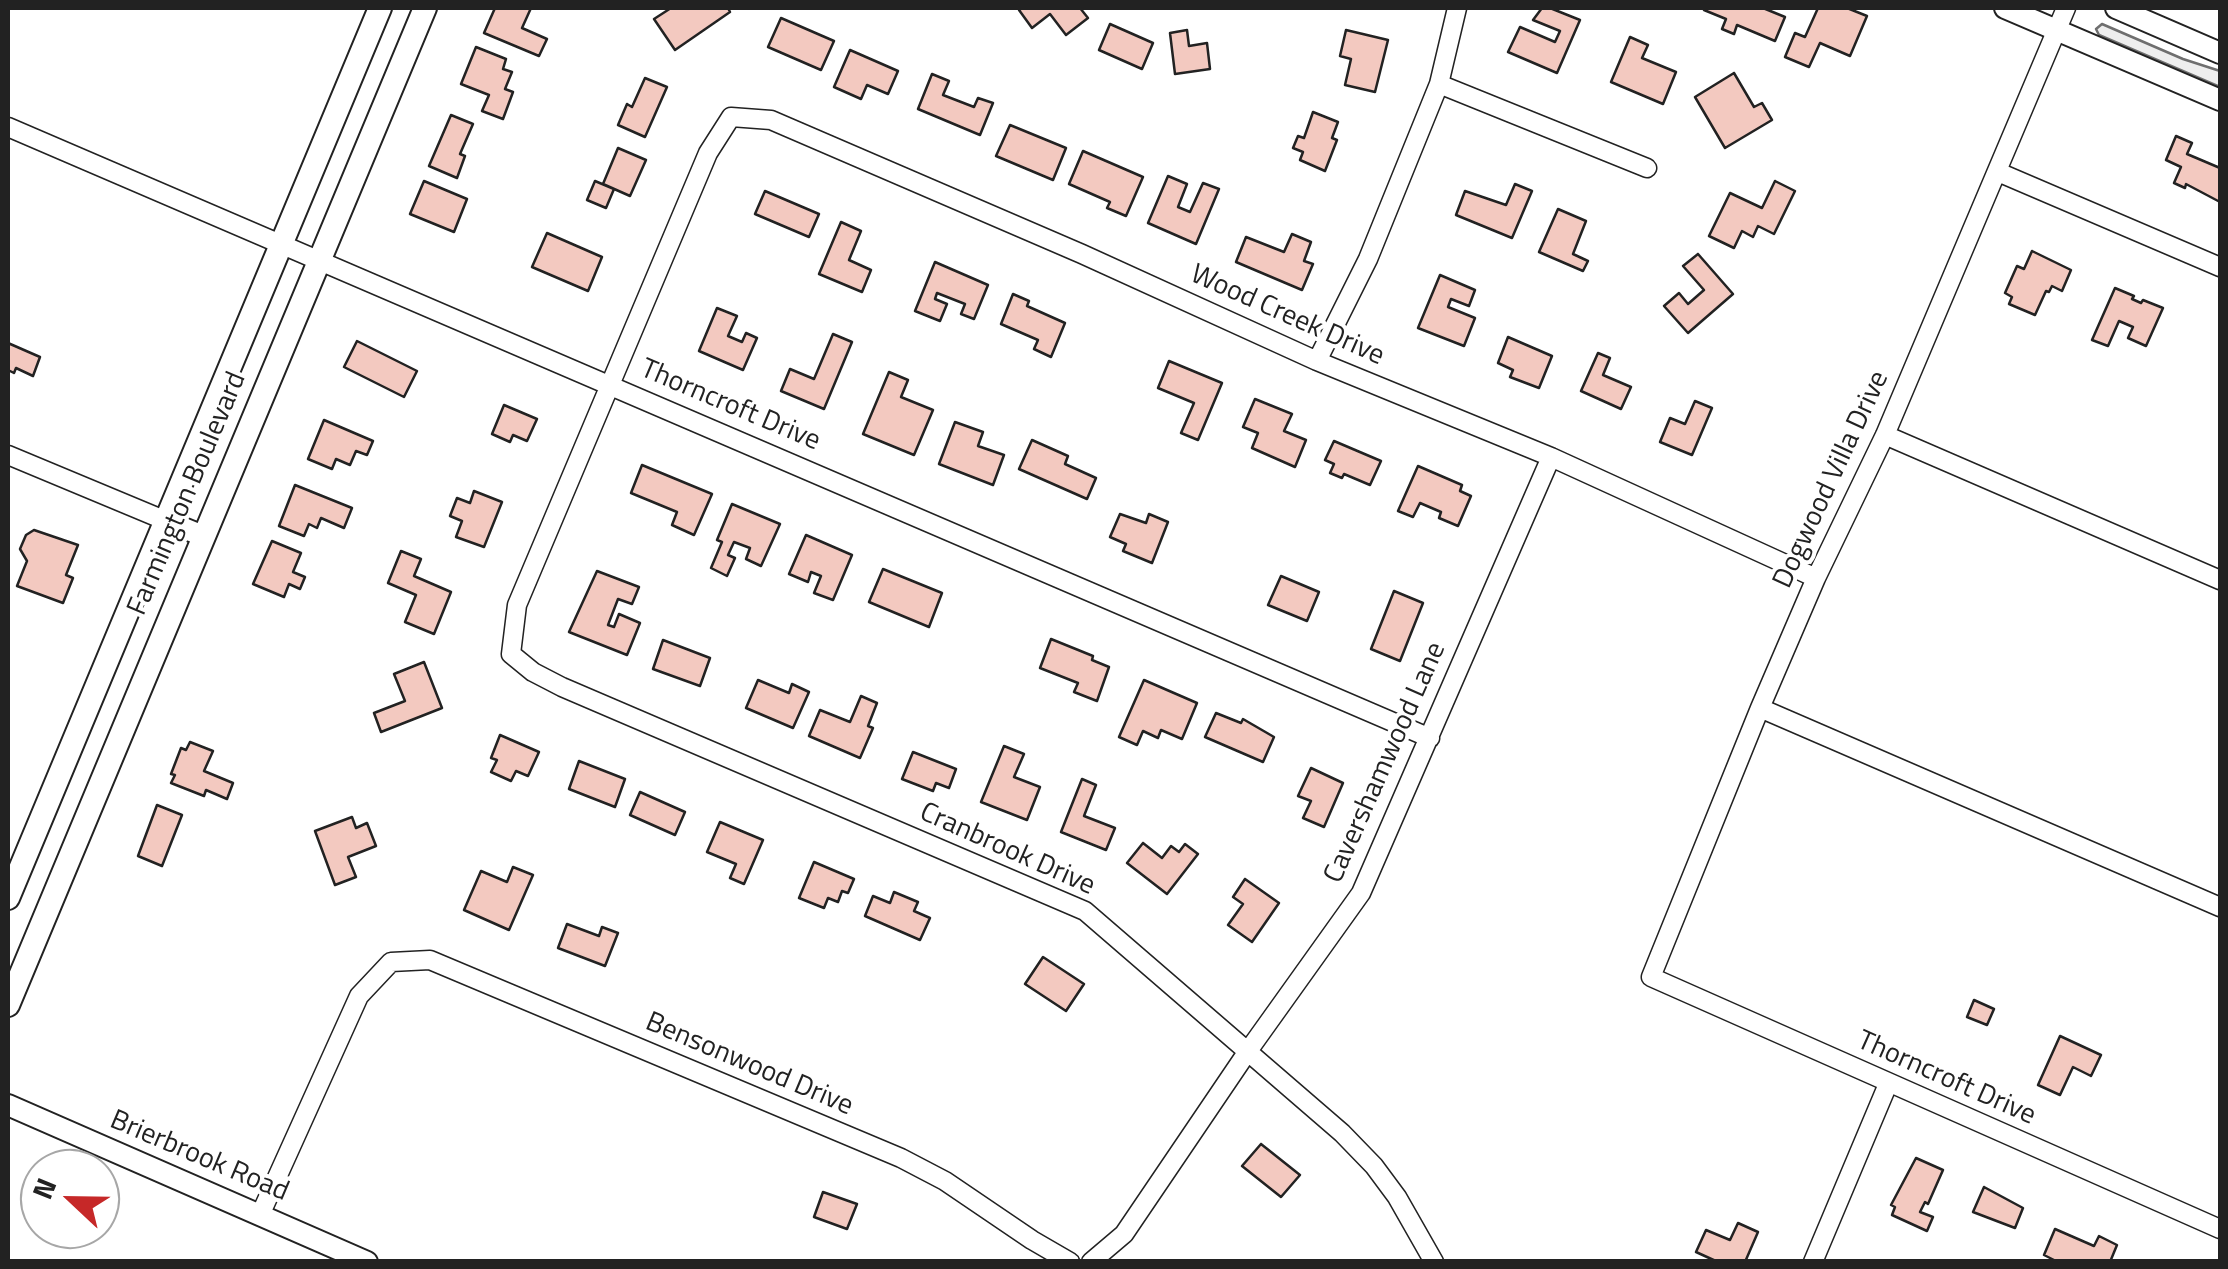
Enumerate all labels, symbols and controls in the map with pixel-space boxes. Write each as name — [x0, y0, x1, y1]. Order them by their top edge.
street label: Wood Creek Drive — [1185, 258, 1389, 374]
street label: Thorncroft Drive — [635, 353, 825, 459]
street label: Dogwood Villa Drive — [1767, 366, 1897, 594]
street label: Farmington Boulevard — [122, 367, 254, 621]
street label: Cavershamwood Lane — [1318, 637, 1454, 889]
street label: Cranbrook Drive — [914, 796, 1100, 904]
street label: Bensonwood Drive — [640, 1006, 858, 1124]
street label: Thorncroft Drive — [1851, 1025, 2041, 1133]
street label: Brierbrook Road — [105, 1104, 293, 1210]
north arrow — [20, 1149, 120, 1249]
text: N — [20, 1171, 67, 1205]

